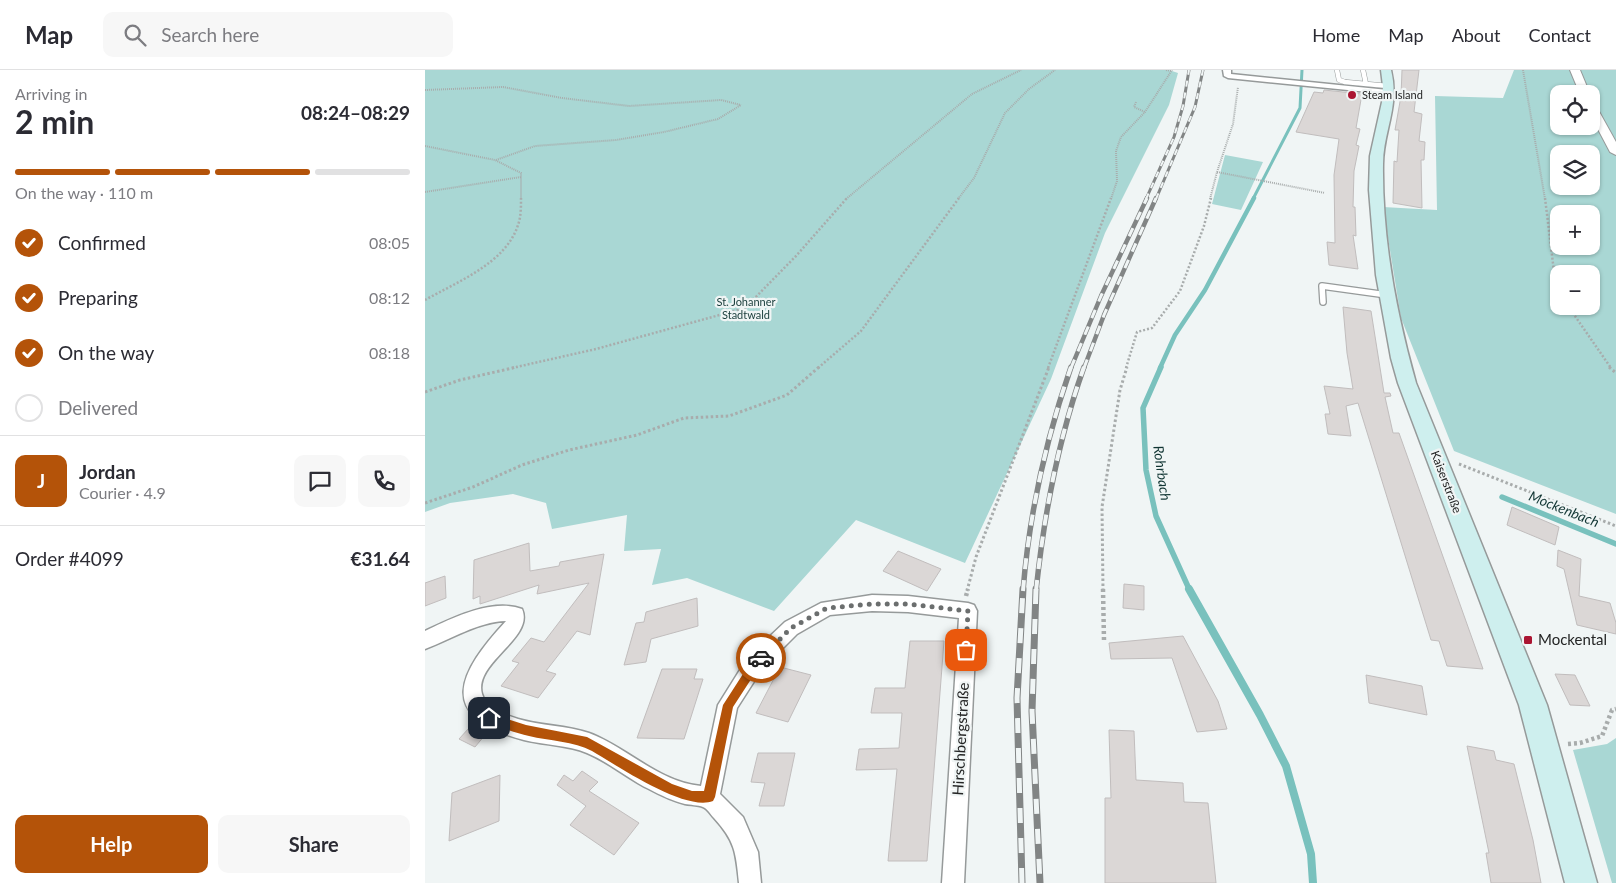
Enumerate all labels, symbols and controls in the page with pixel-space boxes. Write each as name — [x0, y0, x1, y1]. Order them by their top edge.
search box — [103, 12, 453, 57]
text: Map — [25, 20, 73, 49]
icon: search — [121, 21, 149, 49]
text: Search here — [161, 23, 259, 46]
text: Home — [1312, 24, 1360, 46]
text: Map — [1388, 24, 1424, 46]
text: About — [1452, 24, 1501, 46]
text: Contact — [1529, 24, 1591, 46]
text: Arriving in — [15, 84, 88, 103]
map controls — [1550, 85, 1600, 315]
button: locate — [1550, 85, 1600, 135]
place label: Steam Island — [1362, 88, 1423, 101]
marker: Steam Island — [1346, 89, 1358, 101]
text: 08:24–08:29 — [301, 101, 410, 124]
text: 2 min — [15, 102, 94, 141]
button: layers — [1550, 145, 1600, 195]
text: On the way · 110 m — [15, 183, 153, 202]
button: + — [1550, 205, 1600, 255]
icon: check — [15, 229, 43, 257]
text: Confirmed — [58, 231, 146, 254]
text: 08:05 — [369, 233, 410, 252]
button: − — [1550, 265, 1600, 315]
icon: check — [15, 284, 43, 312]
text: Preparing — [58, 286, 138, 309]
text: 08:12 — [369, 288, 410, 307]
park label: St. Johanner Stadtwald — [716, 295, 776, 321]
icon: check — [15, 339, 43, 367]
text: On the way — [58, 341, 154, 364]
text: 08:18 — [369, 343, 410, 362]
text: Delivered — [58, 396, 138, 419]
water label: Rohrbach — [1150, 444, 1175, 502]
street label: Kaiserstraße — [1428, 448, 1465, 515]
button: chat — [294, 455, 346, 507]
button: phone — [358, 455, 410, 507]
text: Jordan — [79, 460, 136, 483]
text: J — [37, 469, 45, 492]
text: Courier · 4.9 — [79, 483, 166, 502]
water label: Mockenbach — [1527, 487, 1602, 530]
text: Order #4099 — [15, 547, 124, 570]
text: €31.64 — [350, 547, 410, 570]
pin — [945, 629, 987, 671]
place label: Mockental — [1538, 630, 1607, 648]
courier — [736, 633, 786, 683]
marker: Mockental — [1522, 634, 1534, 646]
icon: bag — [952, 636, 980, 664]
icon: car — [747, 644, 775, 672]
street label: Hirschbergstraße — [948, 682, 972, 796]
pin — [468, 697, 510, 739]
icon: home — [475, 704, 503, 732]
button: Help — [15, 815, 208, 873]
button: Share — [218, 815, 410, 873]

